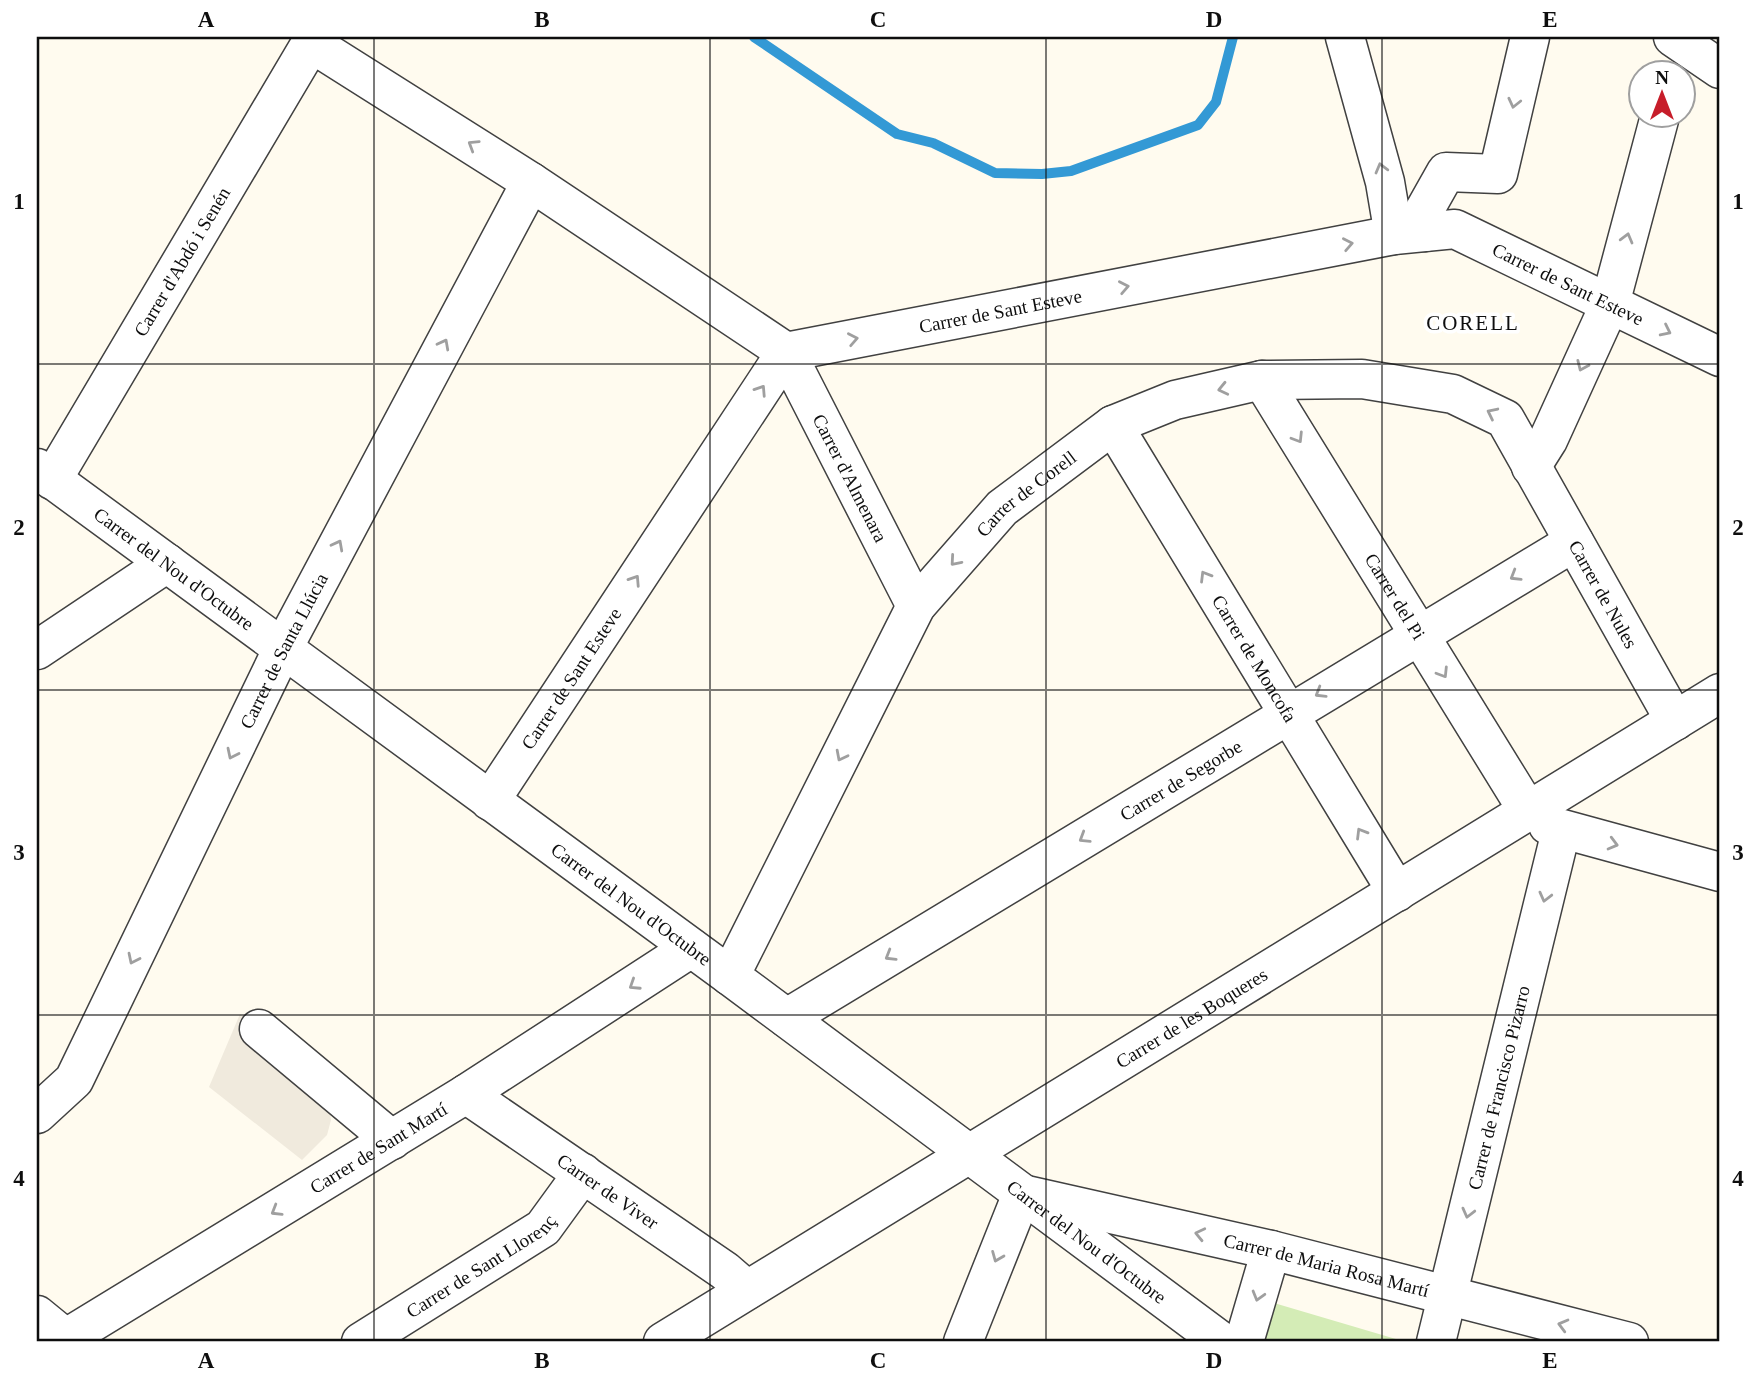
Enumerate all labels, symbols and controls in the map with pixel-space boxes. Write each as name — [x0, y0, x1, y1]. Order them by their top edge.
text: A — [198, 7, 215, 32]
text: B — [534, 7, 550, 32]
text: C — [870, 7, 886, 32]
text: D — [1206, 7, 1222, 32]
text: E — [1542, 7, 1558, 32]
north arrow — [1628, 60, 1698, 130]
text: N — [1655, 67, 1669, 88]
one-way arrow — [1508, 97, 1523, 109]
one-way arrow — [467, 141, 480, 154]
one-way arrow — [1375, 162, 1389, 174]
street label: Carrer d'Abdó i Senén — [130, 183, 234, 340]
text: 1 — [13, 189, 25, 214]
text: 1 — [1732, 189, 1744, 214]
one-way arrow — [1619, 232, 1633, 244]
one-way arrow — [1342, 237, 1354, 252]
street label: Carrer de Sant Esteve — [1489, 239, 1647, 330]
one-way arrow — [1118, 280, 1130, 295]
street label: Carrer de Sant Esteve — [917, 285, 1083, 337]
district label: CORELL — [1426, 311, 1520, 335]
one-way arrow — [1659, 323, 1671, 337]
one-way arrow — [847, 332, 859, 347]
one-way arrow — [436, 339, 450, 351]
one-way arrow — [1576, 359, 1590, 371]
one-way arrow — [1217, 381, 1229, 395]
one-way arrow — [752, 385, 765, 398]
one-way arrow — [1487, 408, 1499, 422]
street label: Carrer d'Almenara — [808, 410, 892, 546]
one-way arrow — [1289, 430, 1302, 443]
street label: Carrer de Corell — [972, 447, 1080, 541]
street label: Carrer del Nou d'Octubre — [90, 503, 258, 634]
text: 2 — [13, 515, 25, 540]
text: 2 — [1732, 515, 1744, 540]
street label: Carrer de Nules — [1564, 537, 1642, 652]
one-way arrow — [330, 540, 343, 552]
street label: Carrer del Pi — [1361, 550, 1429, 643]
one-way arrow — [951, 553, 963, 566]
one-way arrow — [1509, 568, 1522, 581]
street label: Carrer de Santa Llúcia — [236, 569, 332, 732]
one-way arrow — [1200, 571, 1213, 584]
one-way arrow — [627, 575, 640, 588]
street label: Carrer de Moncofa — [1208, 591, 1301, 726]
street label: Carrer de Sant Esteve — [517, 604, 626, 753]
one-way arrow — [1434, 666, 1447, 679]
one-way arrow — [1314, 685, 1327, 698]
street label: Carrer de Segorbe — [1116, 736, 1245, 825]
one-way arrow — [226, 747, 240, 759]
one-way arrow — [835, 749, 849, 761]
one-way arrow — [1357, 828, 1370, 841]
one-way arrow — [1079, 830, 1092, 843]
one-way arrow — [1607, 836, 1619, 850]
street label: Carrer del Nou d'Octubre — [547, 839, 715, 970]
text: 3 — [13, 840, 25, 865]
text: 3 — [1732, 840, 1744, 865]
one-way arrow — [1539, 891, 1553, 903]
one-way arrow — [884, 948, 897, 961]
one-way arrow — [127, 952, 141, 964]
street label: Carrer de les Boqueres — [1112, 964, 1271, 1072]
one-way arrow — [629, 977, 642, 990]
street label: Carrer de Francisco Pizarro — [1464, 983, 1534, 1192]
street label: Carrer de Sant Martí — [306, 1098, 452, 1198]
street label: Carrer de Viver — [553, 1150, 663, 1234]
text: 4 — [13, 1166, 25, 1191]
text: 4 — [1732, 1166, 1744, 1191]
street label: Carrer del Nou d'Octubre — [1003, 1176, 1170, 1308]
one-way arrow — [270, 1203, 283, 1216]
one-way arrow — [1462, 1207, 1476, 1219]
street label: Carrer de Sant Llorenç — [402, 1211, 560, 1322]
one-way arrow — [1194, 1228, 1206, 1242]
street label: Carrer de Maria Rosa Martí — [1222, 1230, 1432, 1301]
one-way arrow — [991, 1251, 1005, 1263]
one-way arrow — [1251, 1290, 1266, 1302]
one-way arrow — [1557, 1319, 1569, 1333]
text: A — [198, 1348, 215, 1373]
text: B — [534, 1348, 550, 1373]
text: C — [870, 1348, 886, 1373]
text: D — [1206, 1348, 1222, 1373]
text: E — [1542, 1348, 1558, 1373]

